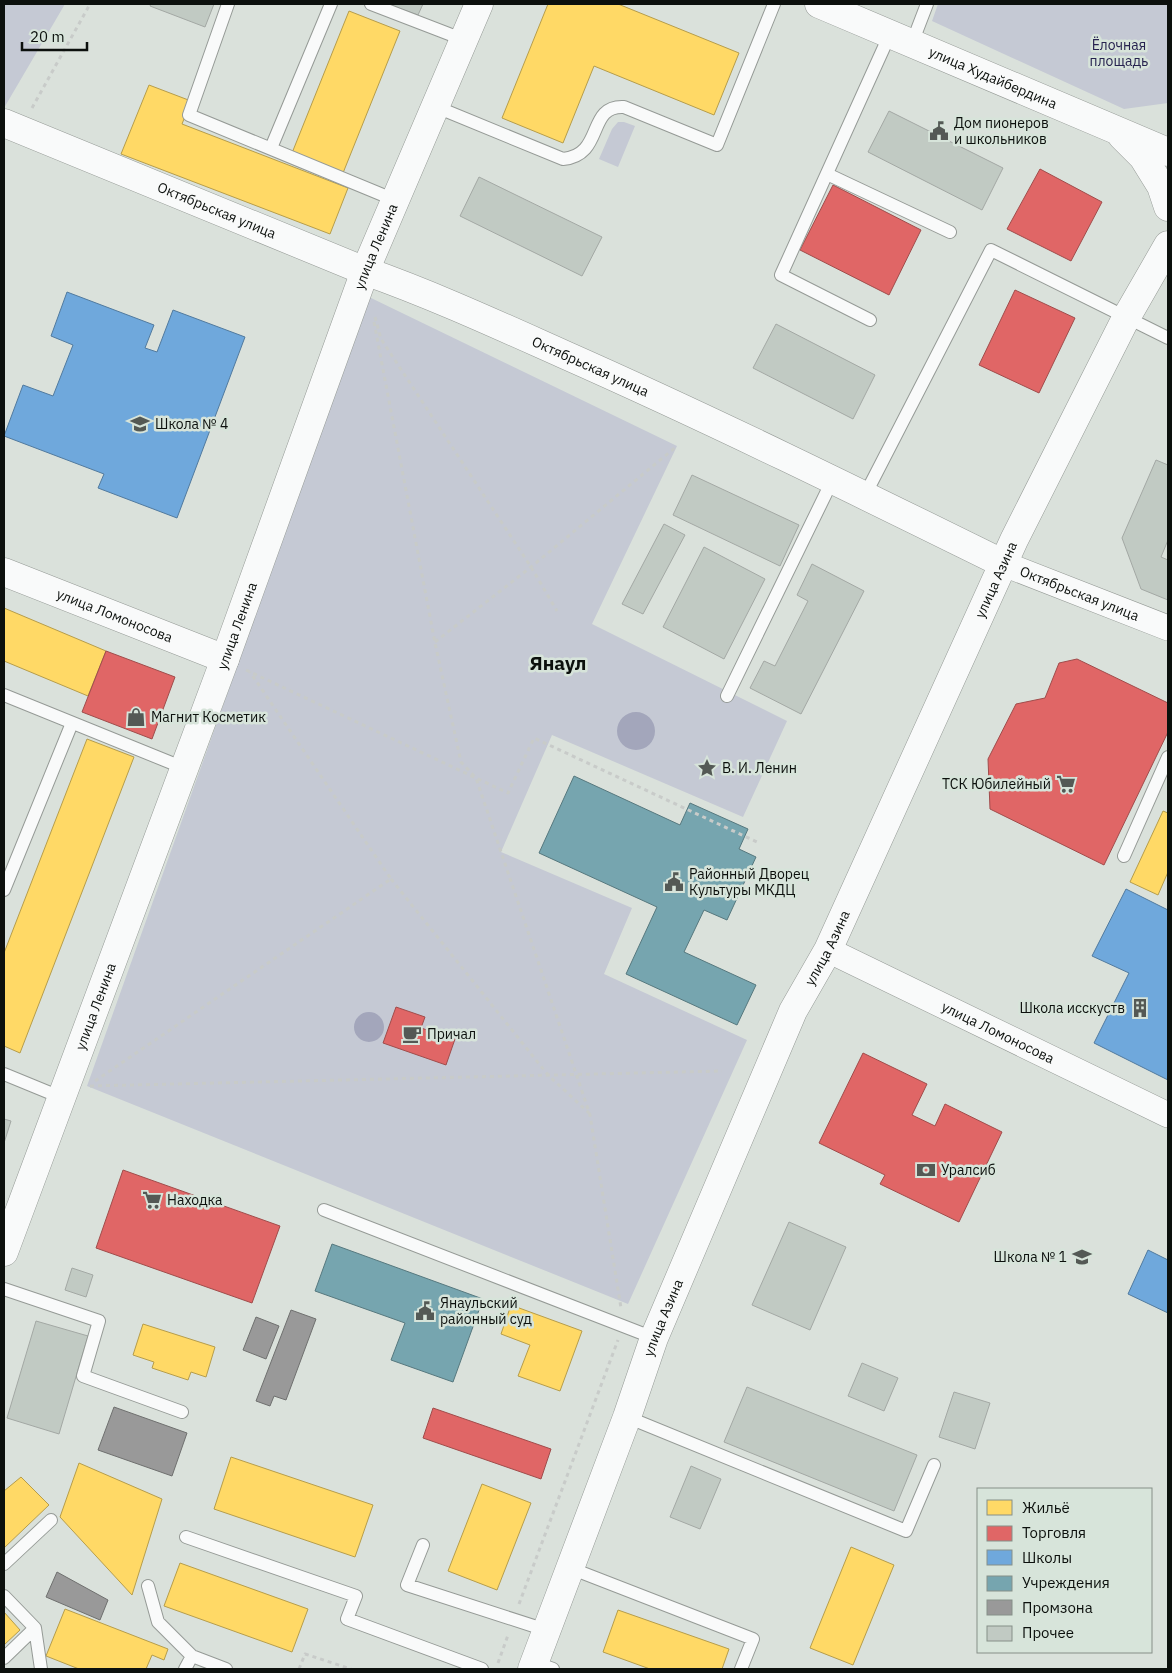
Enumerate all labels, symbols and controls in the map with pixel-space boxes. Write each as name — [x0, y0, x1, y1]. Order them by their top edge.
scale bar — [22, 20, 88, 52]
text: 20 m — [30, 27, 65, 46]
park label: Ёлочная площадь — [1090, 36, 1148, 70]
street label: улица Худайбердина — [926, 43, 1060, 113]
place label: Дом пионеров и школьников — [954, 114, 1049, 148]
public building icon: Дом пионеров и школьников — [928, 120, 950, 142]
street label: Октябрьская улица — [155, 178, 279, 243]
street label: улица Ленина — [350, 200, 402, 292]
street label: Октябрьская улица — [529, 332, 652, 401]
school or university icon: Школа № 4 — [129, 413, 151, 435]
place label: Школа № 4 — [155, 415, 228, 433]
street label: улица Азина — [971, 538, 1021, 621]
street label: Октябрьская улица — [1017, 562, 1142, 625]
street label: улица Ленина — [213, 579, 261, 672]
street label: улица Ломоносова — [54, 585, 176, 647]
district label: Янаул — [530, 651, 586, 675]
shop icon: Магнит Косметик — [125, 706, 147, 728]
place label: Магнит Косметик — [151, 708, 266, 726]
place icon: В. И. Ленин — [696, 757, 718, 779]
place label: В. И. Ленин — [722, 759, 797, 777]
supermarket icon: ТСК Юбилейный — [1055, 773, 1077, 795]
place label: ТСК Юбилейный — [942, 775, 1051, 793]
place label: Районный Дворец Культуры МКДЦ — [689, 865, 810, 899]
public building icon: Районный Дворец Культуры МКДЦ — [663, 871, 685, 893]
street label: улица Азина — [801, 907, 854, 989]
street label: улица Ленина — [71, 960, 120, 1053]
building icon: Школа исскуств — [1129, 997, 1151, 1019]
street label: улица Ломоносова — [939, 998, 1058, 1068]
place label: Школа исскуств — [1019, 999, 1125, 1017]
cafe icon: Причал — [401, 1023, 423, 1045]
place label: Причал — [427, 1025, 476, 1043]
bank icon: Уралсиб — [915, 1159, 937, 1181]
place label: Уралсиб — [941, 1161, 996, 1179]
supermarket icon: Находка — [141, 1189, 163, 1211]
place label: Находка — [167, 1191, 223, 1209]
school or university icon: Школа № 1 — [1071, 1246, 1093, 1268]
place label: Школа № 1 — [994, 1248, 1067, 1266]
street label: улица Азина — [639, 1276, 687, 1359]
place label: Янаульский районный суд — [440, 1294, 532, 1328]
public building icon: Янаульский районный суд — [414, 1300, 436, 1322]
legend — [977, 1488, 1152, 1653]
text: Жильё — [1022, 1498, 1070, 1517]
text: Торговля — [1022, 1523, 1086, 1542]
text: Школы — [1022, 1548, 1072, 1567]
text: Учреждения — [1022, 1573, 1110, 1592]
text: Промзона — [1022, 1598, 1093, 1617]
text: Прочее — [1022, 1623, 1074, 1642]

